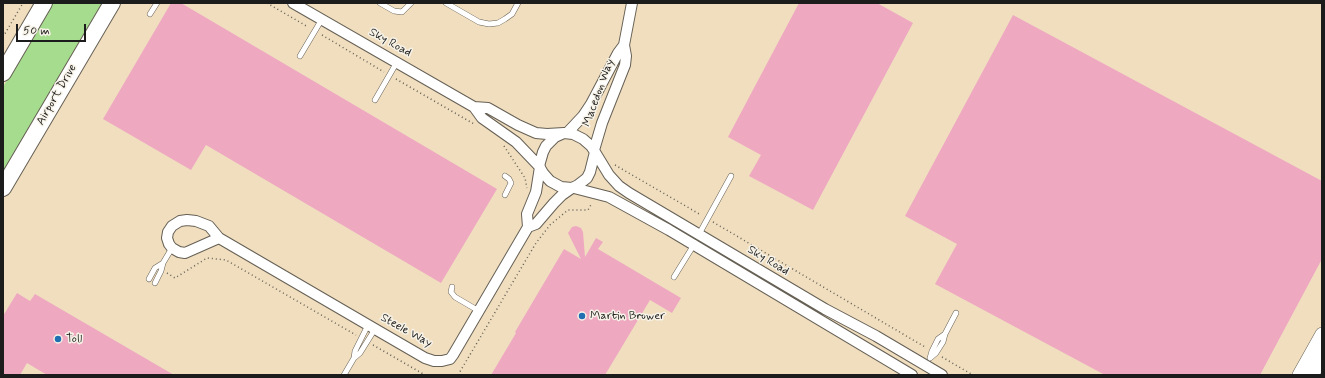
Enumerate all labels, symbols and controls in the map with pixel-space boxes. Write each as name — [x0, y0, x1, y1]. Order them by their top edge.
scale bar — [18, 16, 88, 42]
text: 50 m — [23, 23, 50, 39]
street label: Sky Road — [366, 25, 414, 61]
street label: Macedon Way — [580, 57, 618, 129]
street label: Airport Drive — [34, 62, 80, 128]
street label: Sky Road — [744, 243, 792, 279]
place label: Martin Brower — [590, 309, 665, 323]
street label: Steele Way — [378, 311, 434, 351]
marker: Martin Brower — [577, 311, 587, 321]
place label: Toll — [66, 332, 82, 346]
marker: Toll — [53, 334, 63, 344]

